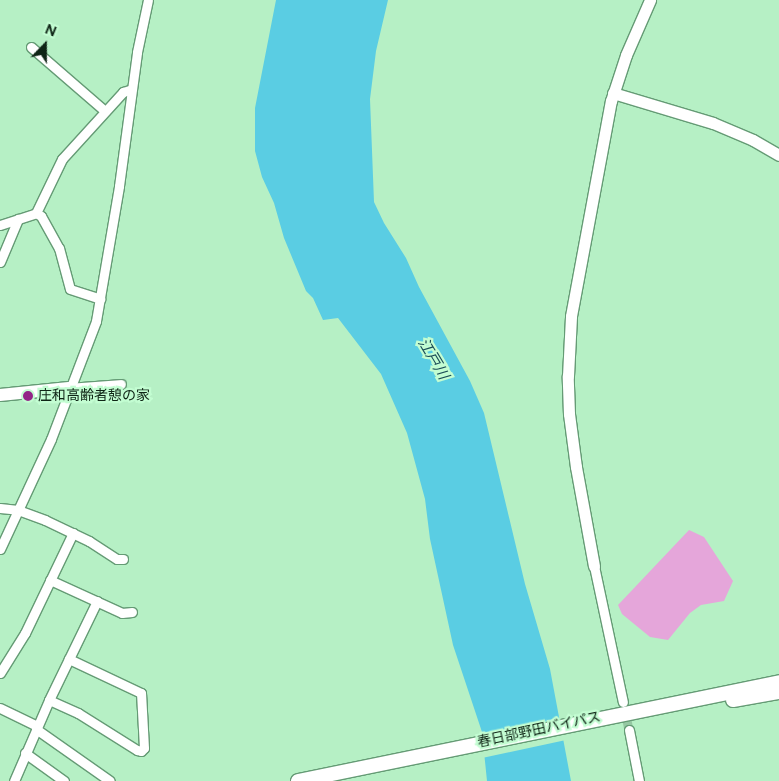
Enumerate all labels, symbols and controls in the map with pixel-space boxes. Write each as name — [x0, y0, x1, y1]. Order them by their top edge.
north arrow — [20, 20, 70, 70]
text: N — [43, 21, 59, 41]
water label: 江戸川 — [414, 335, 452, 383]
place label: 庄和高齢者憩の家 — [38, 388, 150, 404]
marker: 庄和高齢者憩の家 — [22, 390, 34, 402]
street label: 春日部野田バイパス — [476, 709, 602, 751]

